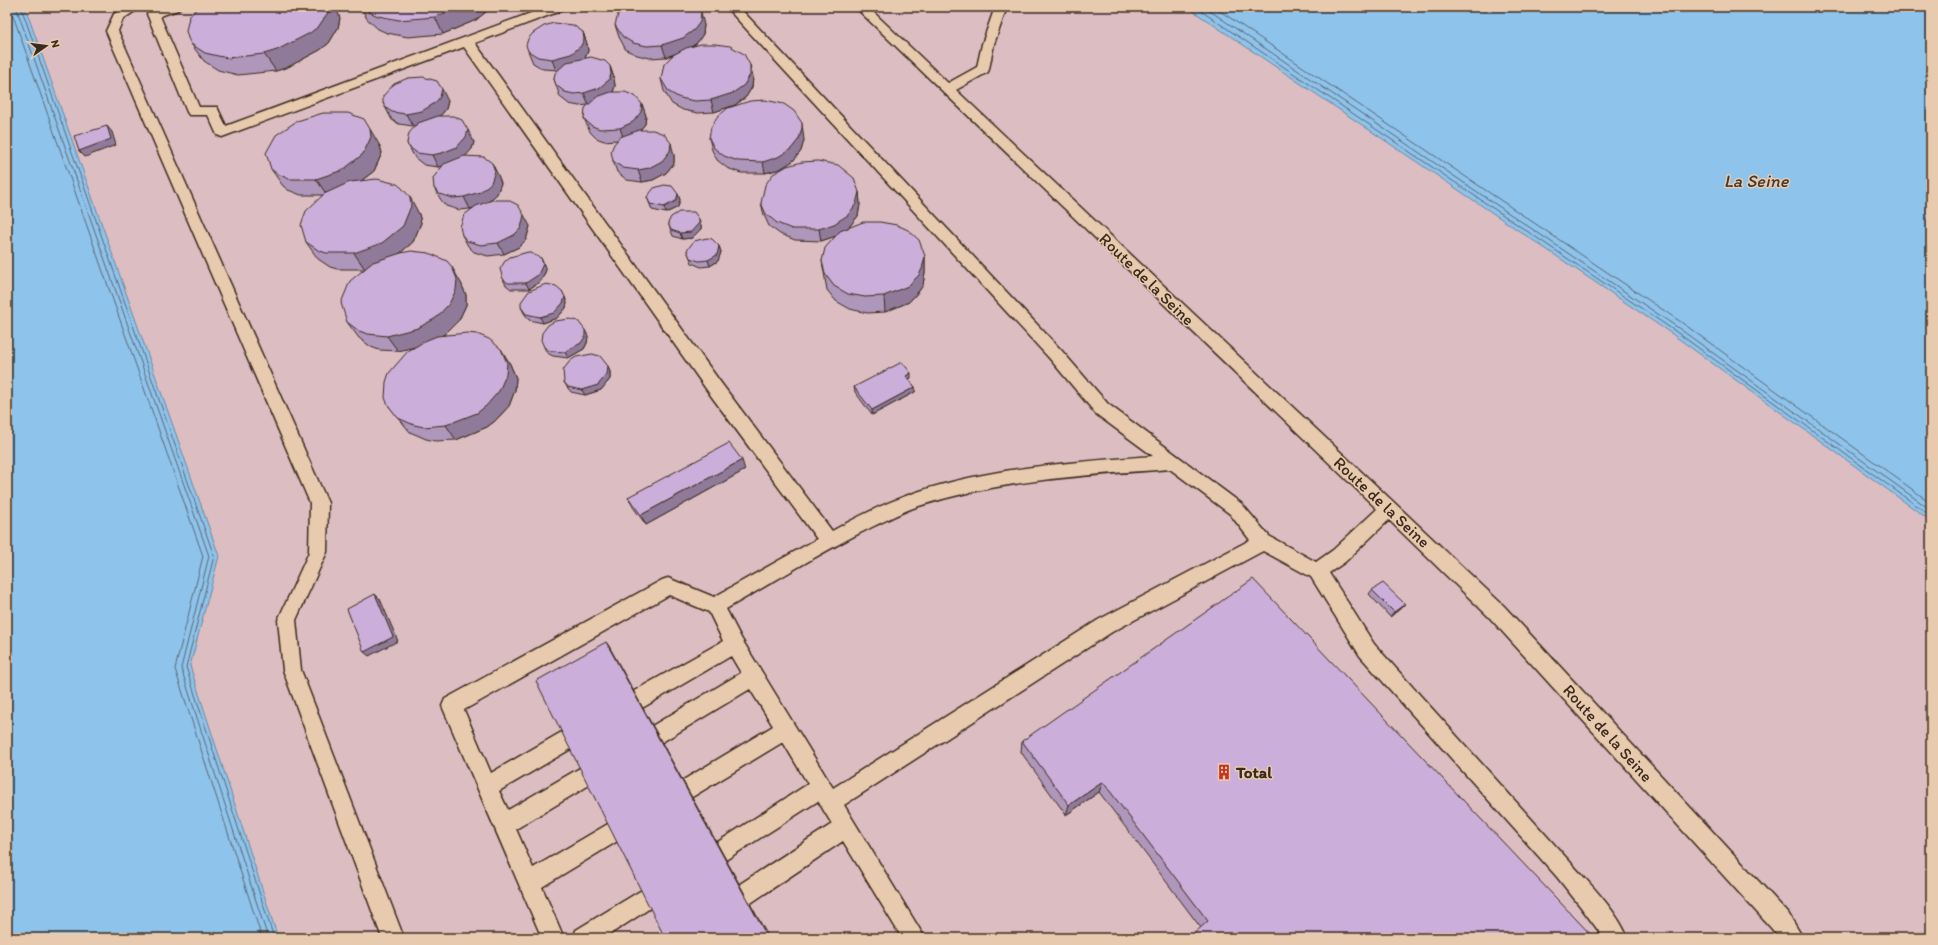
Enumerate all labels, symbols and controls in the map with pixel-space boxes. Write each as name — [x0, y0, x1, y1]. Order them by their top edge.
north arrow — [26, 26, 66, 66]
text: N — [48, 39, 62, 49]
water label: La Seine — [1724, 170, 1790, 192]
street label: Route de la Seine — [1095, 229, 1199, 329]
street label: Route de la Seine — [1330, 452, 1434, 552]
street label: Route de la Seine — [1559, 680, 1657, 786]
place label: Total — [1235, 762, 1272, 782]
building icon: Total — [1215, 763, 1233, 781]

